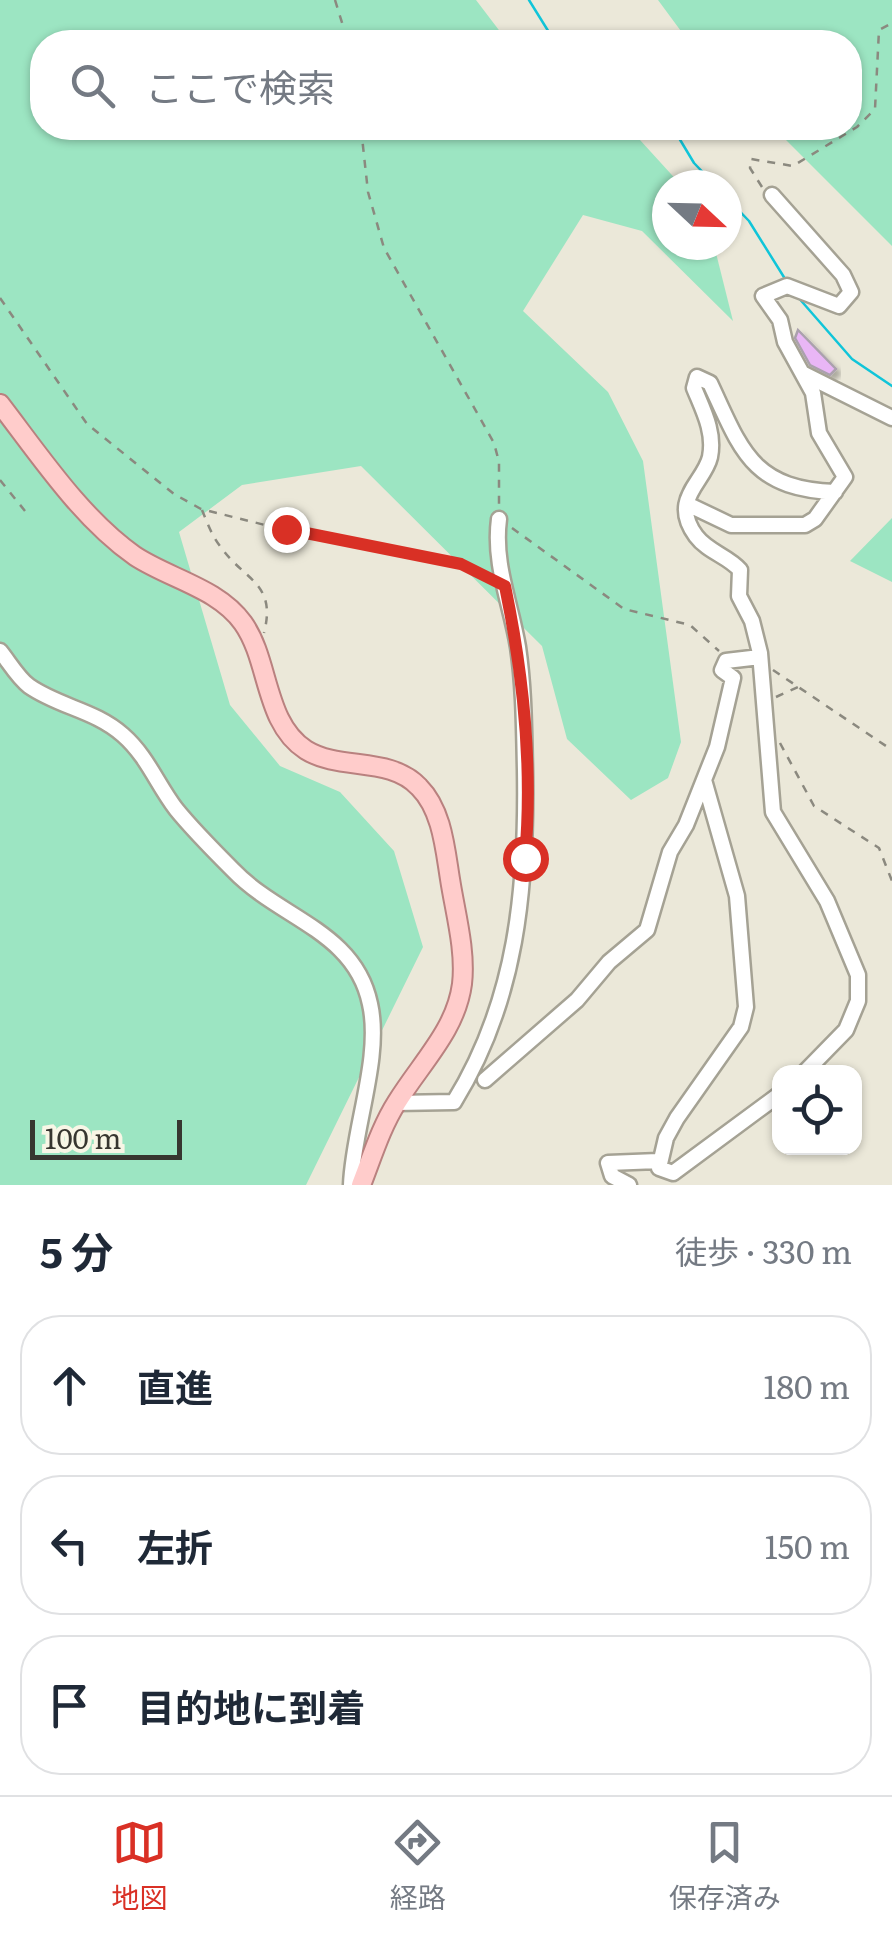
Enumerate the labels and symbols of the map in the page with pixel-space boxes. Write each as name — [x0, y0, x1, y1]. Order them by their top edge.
north arrow — [652, 170, 742, 260]
route end — [264, 507, 310, 553]
route start — [503, 836, 549, 882]
scale bar — [30, 1115, 182, 1160]

